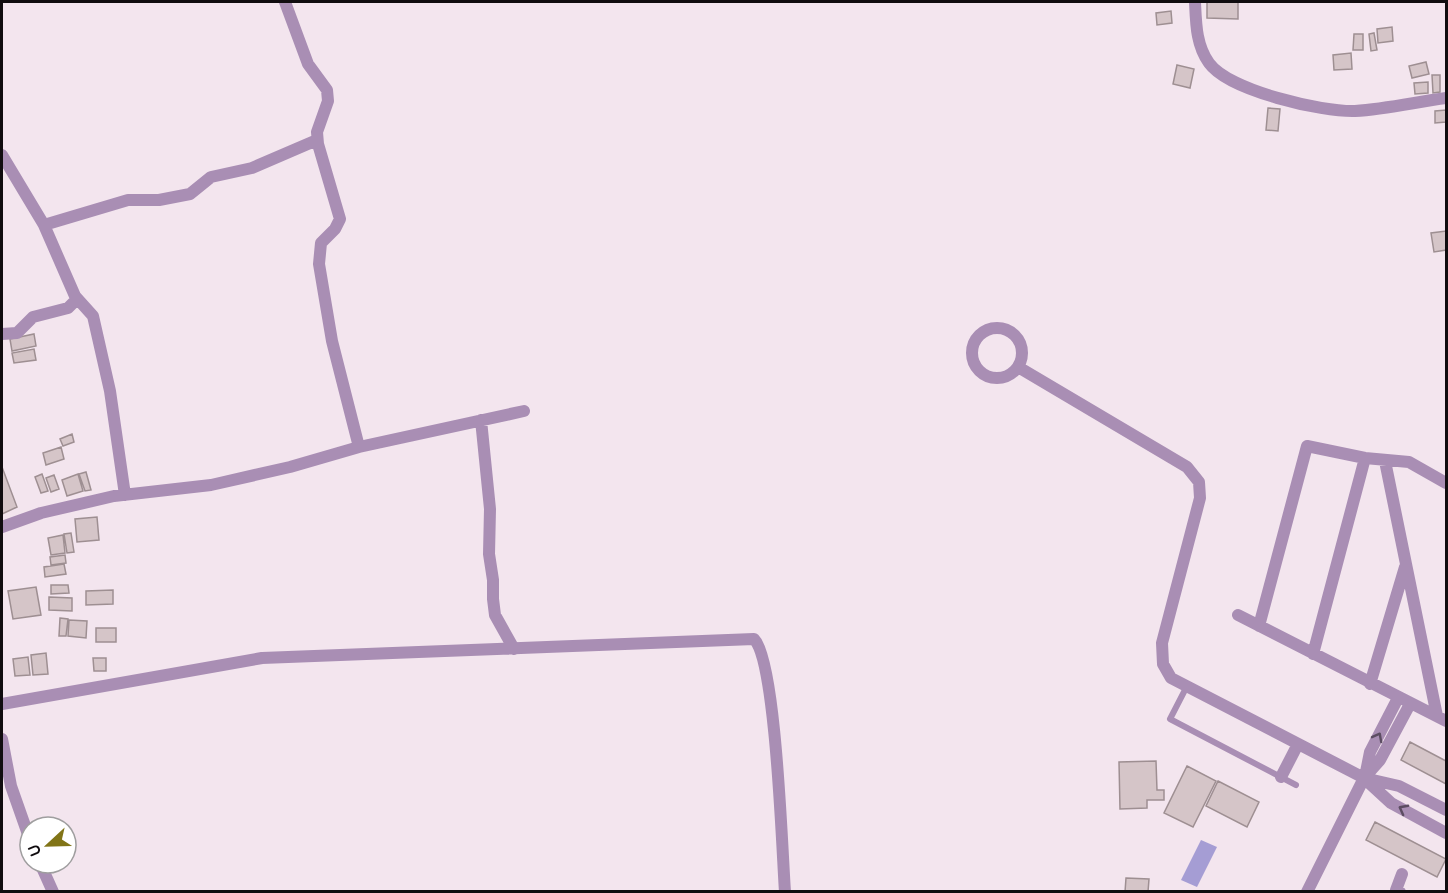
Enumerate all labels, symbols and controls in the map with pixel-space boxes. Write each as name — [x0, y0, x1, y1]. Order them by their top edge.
one-way arrow — [1371, 733, 1382, 743]
one-way arrow — [1399, 805, 1409, 816]
north arrow — [18, 815, 78, 875]
text: U — [23, 842, 45, 860]

